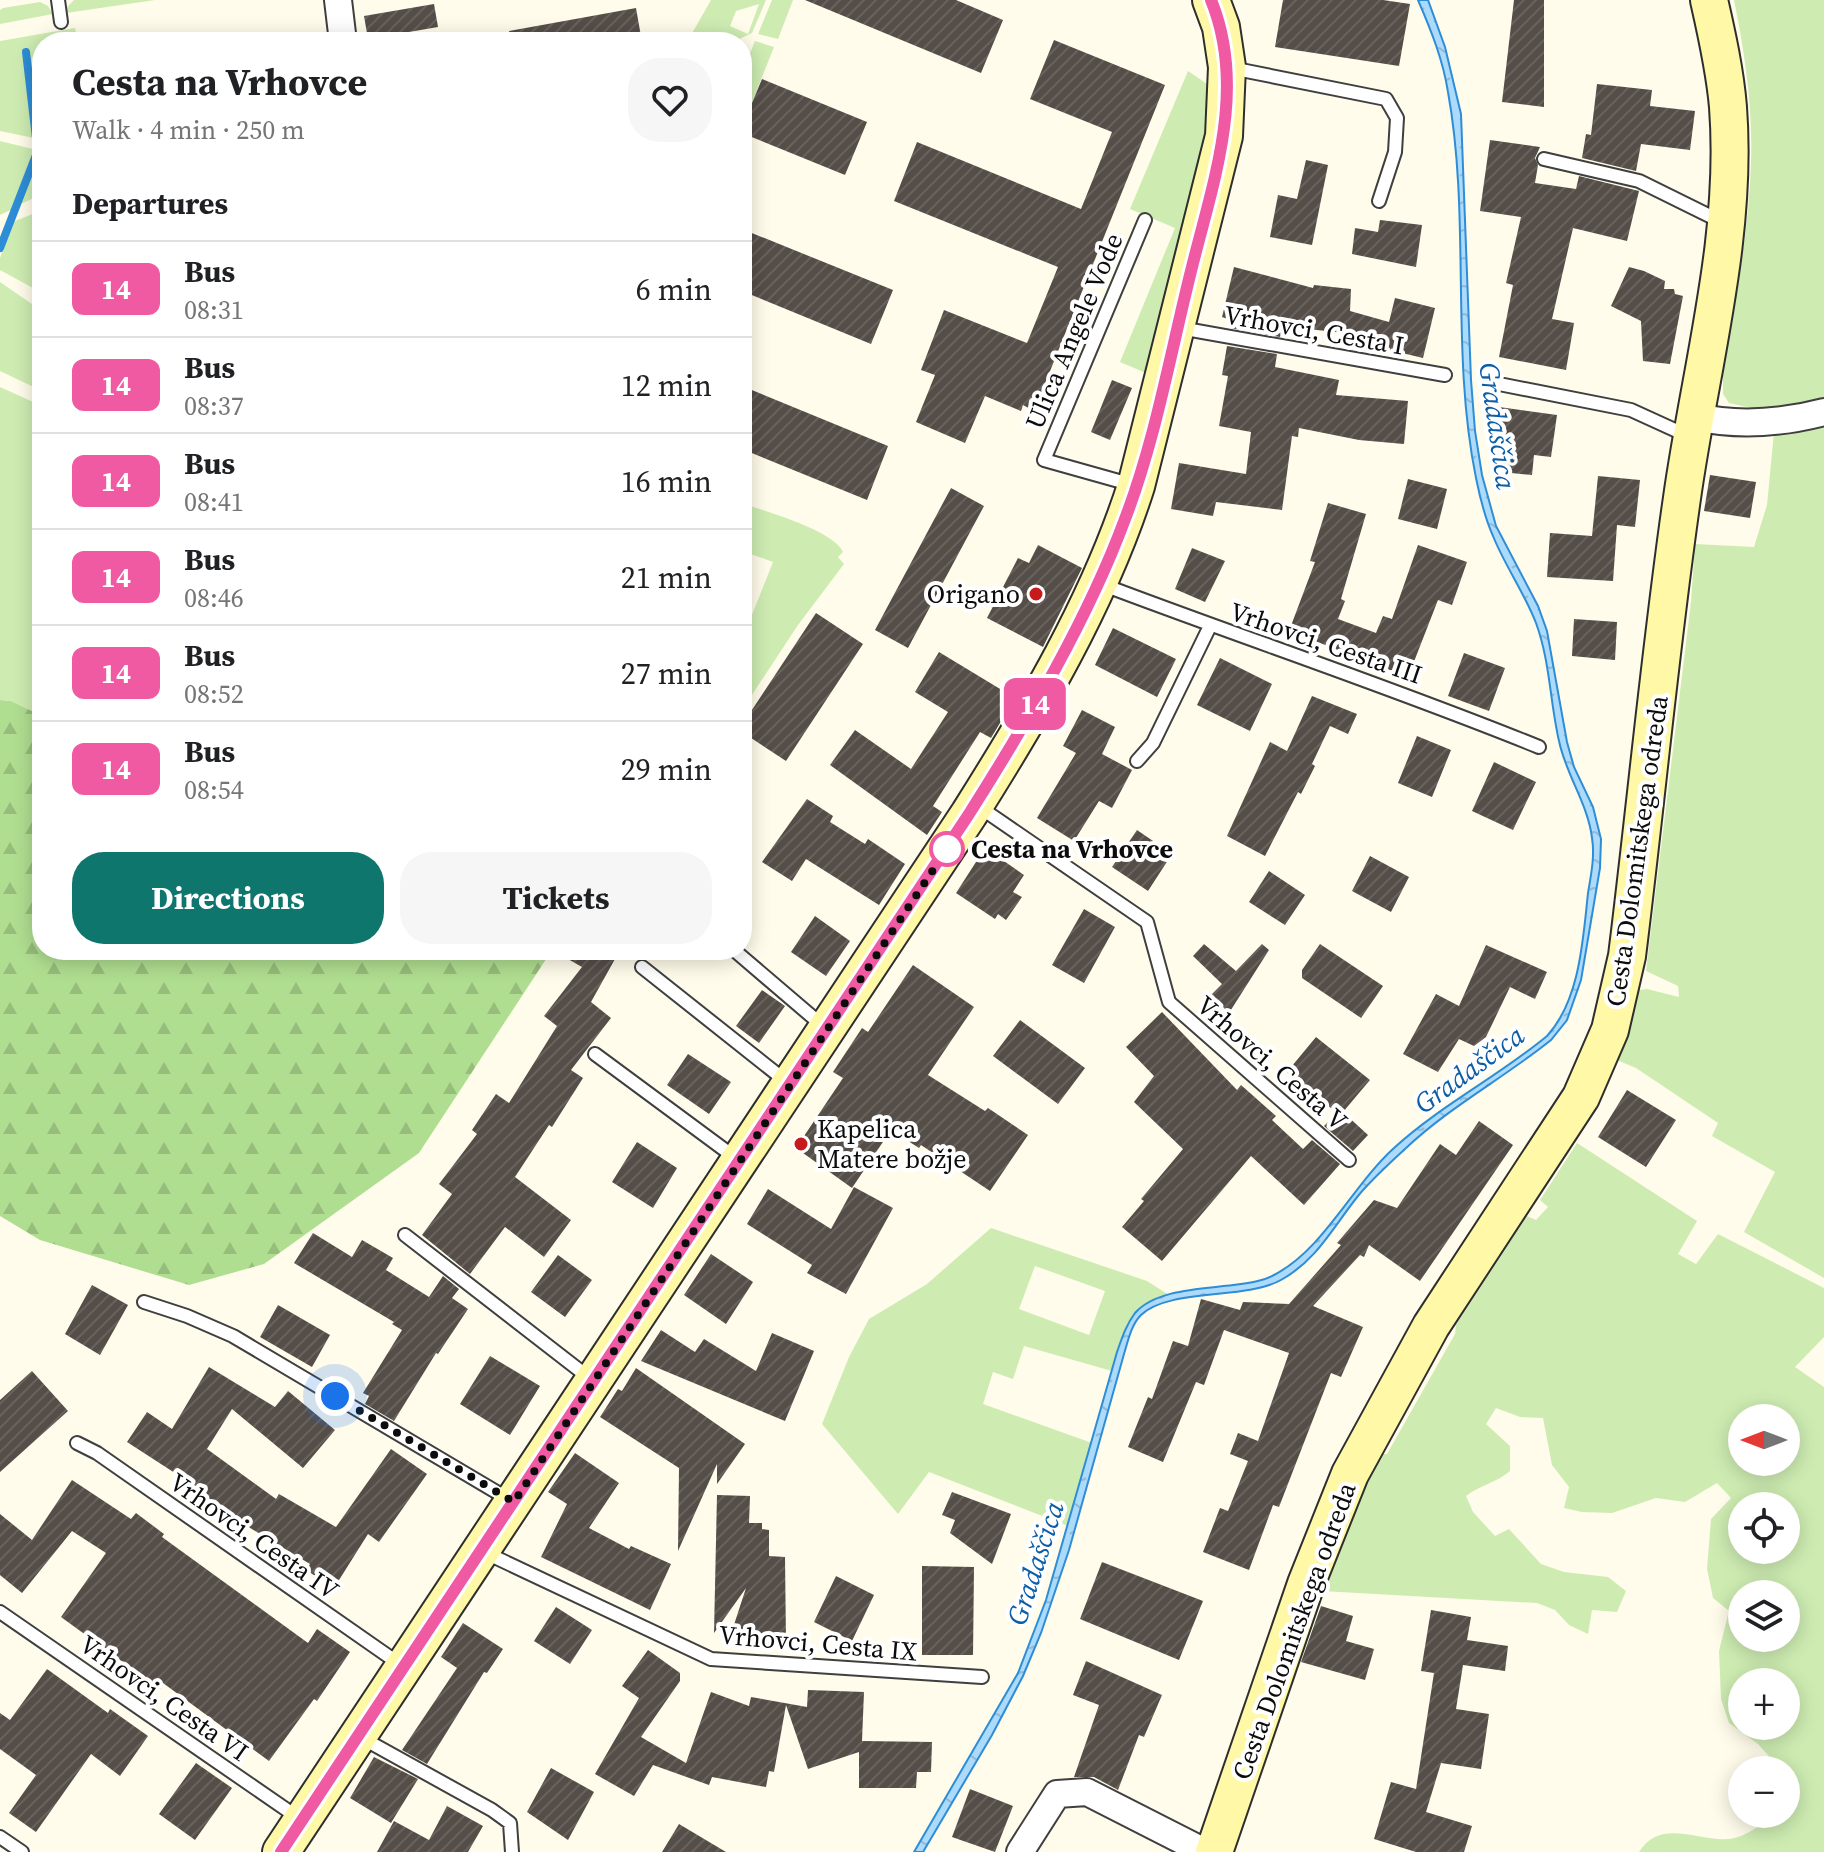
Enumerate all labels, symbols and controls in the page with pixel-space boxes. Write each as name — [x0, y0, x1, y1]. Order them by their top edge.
text: Cesta na Vrhovce — [72, 56, 367, 108]
button: heart — [628, 58, 712, 142]
text: Walk · 4 min · 250 m — [72, 112, 305, 148]
text: Departures — [72, 183, 228, 224]
street label: Ulica Angele Vode — [1016, 227, 1132, 435]
text: Bus — [184, 251, 235, 292]
text: 6 min — [636, 269, 712, 310]
text: 14 — [101, 270, 131, 308]
text: 08:31 — [184, 292, 244, 328]
street label: Vrhovci, Cesta I — [1221, 296, 1407, 364]
text: Bus — [184, 347, 235, 388]
water label: Gradaščica — [1470, 360, 1526, 492]
text: 12 min — [621, 365, 712, 406]
text: 14 — [101, 366, 131, 404]
text: 08:37 — [184, 388, 244, 424]
text: Bus — [184, 443, 235, 484]
text: 16 min — [621, 461, 712, 502]
text: 14 — [101, 462, 131, 500]
text: 08:41 — [184, 484, 244, 520]
text: Bus — [184, 539, 235, 580]
text: 21 min — [621, 557, 712, 598]
text: 14 — [101, 558, 131, 596]
place label: Origano — [927, 576, 1020, 612]
text: 08:46 — [184, 580, 244, 616]
marker: Origano — [1027, 585, 1045, 603]
street label: Vrhovci, Cesta III — [1225, 593, 1427, 693]
text: Bus — [184, 635, 235, 676]
text: 27 min — [621, 653, 712, 694]
text: 14 — [101, 654, 131, 692]
text: 08:52 — [184, 676, 244, 712]
line badge: 14 — [999, 678, 1071, 730]
text: 14 — [1020, 685, 1050, 723]
street label: Cesta Dolomitskega odreda — [1597, 692, 1677, 1009]
text: Bus — [184, 731, 235, 772]
text: 29 min — [621, 749, 712, 790]
text: 14 — [101, 750, 131, 788]
text: 08:54 — [184, 772, 244, 808]
place label: Cesta na Vrhovce — [971, 831, 1173, 867]
marker: Cesta na Vrhovce — [930, 832, 964, 866]
button: Directions — [72, 852, 384, 944]
button: Tickets — [400, 852, 712, 944]
street label: Vrhovci, Cesta V — [1189, 987, 1355, 1139]
water label: Gradaščica — [1406, 1016, 1532, 1122]
place label: Kapelica Matere božje — [817, 1111, 967, 1177]
marker: Kapelica Matere božje — [792, 1135, 810, 1153]
your location — [315, 1376, 355, 1416]
north arrow — [1728, 1404, 1800, 1476]
map controls — [1728, 1404, 1800, 1828]
street label: Vrhovci, Cesta IV — [162, 1464, 346, 1608]
street label: Cesta Dolomitskega odreda — [1223, 1477, 1365, 1785]
button: locate — [1728, 1492, 1800, 1564]
water label: Gradaščica — [997, 1496, 1073, 1630]
button: layers — [1728, 1580, 1800, 1652]
street label: Vrhovci, Cesta IX — [717, 1616, 919, 1670]
street label: Vrhovci, Cesta VI — [72, 1626, 256, 1770]
button: + — [1728, 1668, 1800, 1740]
button: − — [1728, 1756, 1800, 1828]

